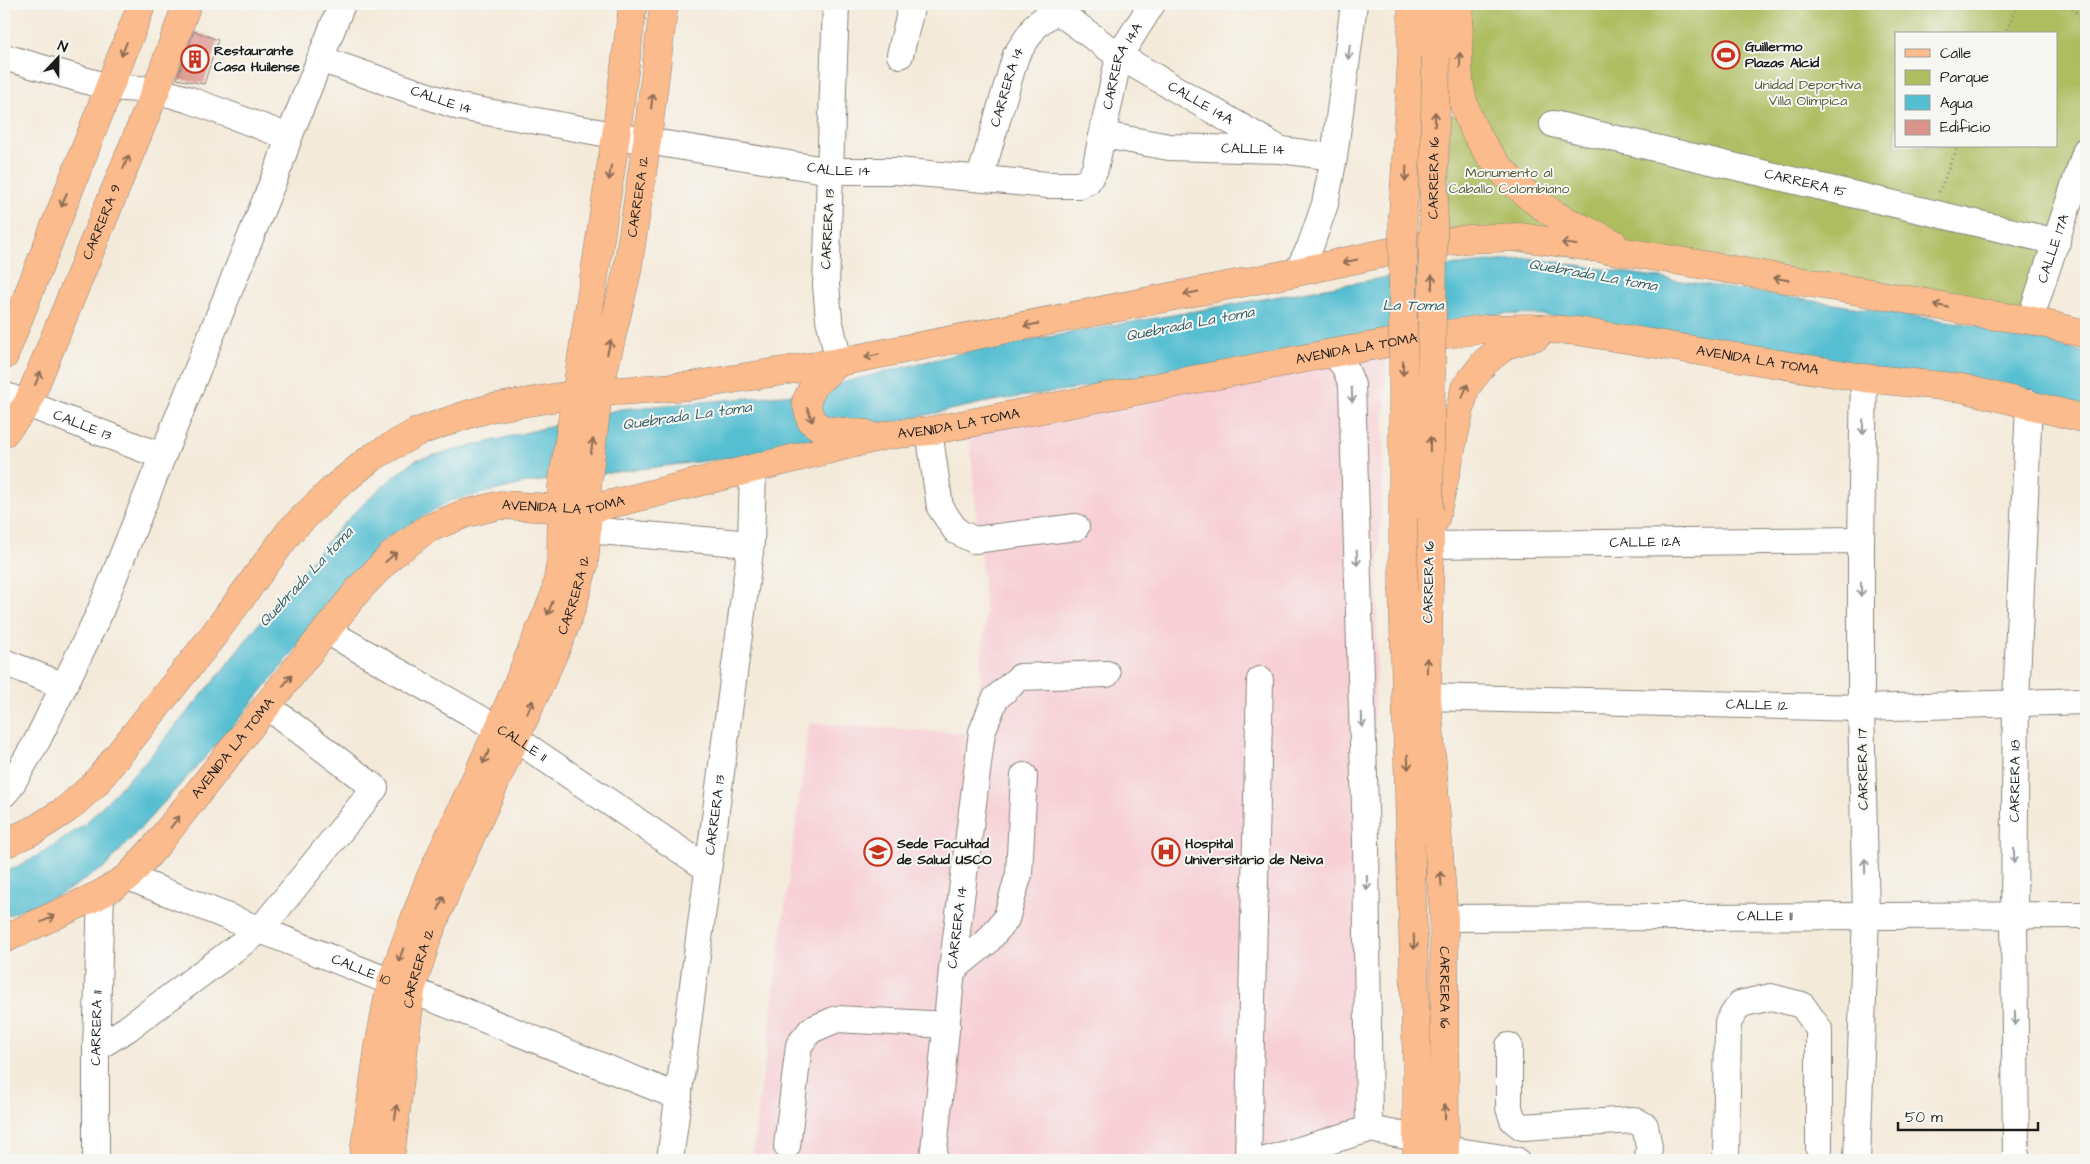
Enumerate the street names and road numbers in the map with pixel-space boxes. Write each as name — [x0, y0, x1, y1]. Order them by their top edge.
street label: CARRERA 14A — [1098, 19, 1148, 111]
street label: CARRERA 14 — [985, 42, 1029, 129]
street label: CALLE 14A — [1164, 76, 1237, 130]
street label: CALLE 14 — [408, 81, 474, 119]
street label: CARRERA 16 — [1423, 137, 1445, 219]
street label: CALLE 14 — [1221, 138, 1285, 160]
street label: CARRERA 12 — [622, 155, 655, 239]
street label: CALLE 14 — [805, 157, 871, 182]
street label: CARRERA 15 — [1762, 164, 1848, 202]
street label: CARRERA 9 — [78, 181, 126, 263]
street label: CARRERA 13 — [816, 188, 840, 270]
street label: CALLE 17A — [2033, 212, 2074, 286]
street label: AVENIDA LA TOMA — [1294, 328, 1419, 370]
street label: AVENIDA LA TOMA — [1695, 341, 1820, 380]
street label: AVENIDA LA TOMA — [897, 404, 1021, 444]
street label: CALLE 13 — [50, 405, 114, 446]
street label: AVENIDA LA TOMA — [502, 491, 627, 520]
street label: CALLE 12A — [1609, 532, 1681, 553]
street label: CARRERA 16 — [1418, 540, 1440, 623]
street label: CARRERA 12 — [553, 555, 595, 638]
street label: AVENIDA LA TOMA — [187, 694, 279, 803]
street label: CALLE 12 — [1726, 695, 1788, 716]
street label: CALLE 11 — [493, 720, 551, 767]
street label: CARRERA 17 — [1852, 727, 1874, 810]
street label: CARRERA 18 — [2005, 740, 2026, 822]
street label: CARRERA 13 — [700, 774, 731, 856]
street label: CARRERA 14 — [942, 884, 973, 970]
street label: CALLE 11 — [1737, 906, 1793, 927]
street label: CARRERA 12 — [399, 926, 440, 1009]
street label: CARRERA 16 — [1434, 946, 1454, 1029]
street label: CALLE 10 — [328, 949, 394, 991]
street label: CARRERA 11 — [86, 990, 108, 1066]

